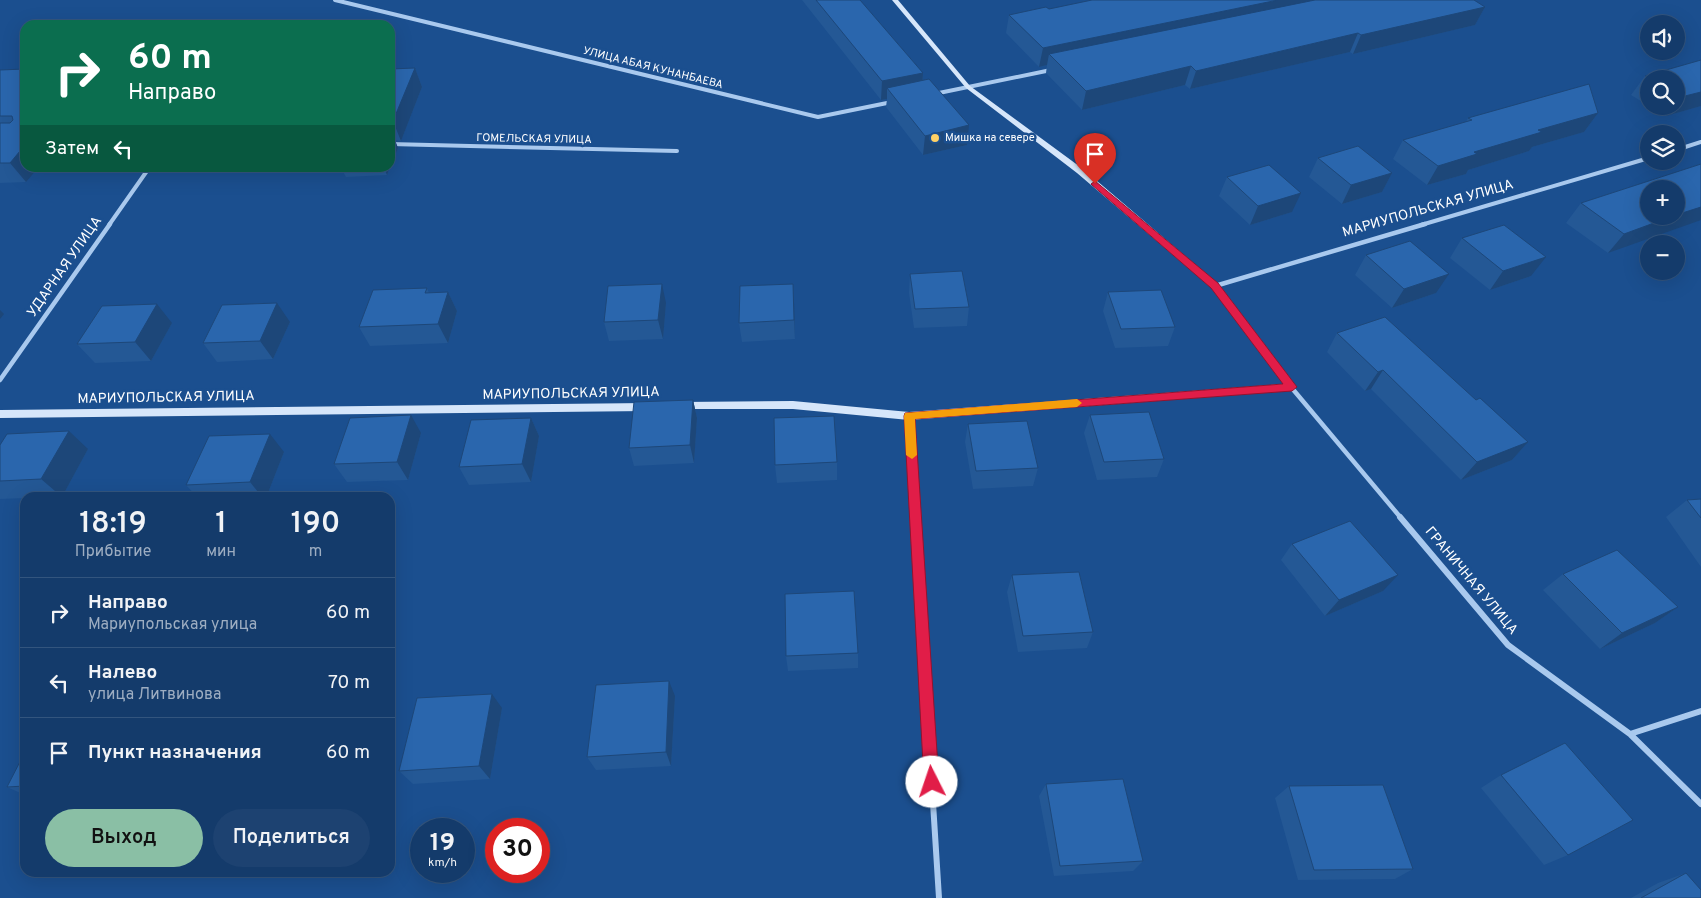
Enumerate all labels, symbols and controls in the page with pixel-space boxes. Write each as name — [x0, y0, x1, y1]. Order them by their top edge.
map controls — [1640, 15, 1685, 280]
button: sound — [1640, 15, 1685, 60]
text: 60 m — [128, 37, 212, 81]
icon: right — [45, 40, 110, 105]
street label: УЛИЦА АБАЯ КУНАНБАЕВА — [581, 44, 725, 92]
button: search — [1640, 70, 1685, 115]
text: Направо — [128, 80, 216, 107]
button: layers — [1640, 125, 1685, 170]
street label: ГОМЕЛЬСКАЯ УЛИЦА — [476, 131, 592, 147]
place label: Мишка на севере — [945, 131, 1035, 145]
marker: Мишка на севере — [929, 132, 941, 144]
pin — [1074, 133, 1116, 184]
icon: left — [109, 135, 137, 163]
text: Затем — [45, 137, 99, 161]
icon: arrive — [1081, 140, 1109, 168]
street label: МАРИУПОЛЬСКАЯ УЛИЦА — [1340, 176, 1516, 242]
button: + — [1640, 180, 1685, 225]
street label: УДАРНАЯ УЛИЦА — [24, 213, 106, 321]
button: − — [1640, 235, 1685, 280]
street label: МАРИУПОЛЬСКАЯ УЛИЦА — [482, 384, 660, 404]
street label: МАРИУПОЛЬСКАЯ УЛИЦА — [77, 388, 255, 408]
text: 18:19 — [79, 506, 147, 543]
text: 1 — [215, 506, 227, 543]
text: 190 — [291, 506, 340, 543]
street label: ГРАНИЧНАЯ УЛИЦА — [1421, 524, 1521, 638]
text: Прибытие — [75, 542, 151, 562]
text: мин — [206, 542, 236, 562]
text: m — [309, 542, 322, 562]
text: Направо — [88, 591, 168, 615]
icon: right — [45, 599, 73, 627]
text: 60 m — [326, 601, 370, 625]
text: Мариупольская улица — [88, 615, 257, 635]
text: Налево — [88, 661, 157, 685]
icon: left — [45, 669, 73, 697]
text: 70 m — [328, 671, 370, 695]
text: улица Литвинова — [88, 685, 222, 705]
icon: arrive — [45, 739, 73, 767]
text: Пункт назначения — [88, 741, 262, 765]
text: 60 m — [326, 741, 370, 765]
position arrow — [905, 755, 957, 807]
button: Выход — [45, 809, 203, 867]
button: Поделиться — [213, 809, 370, 867]
speed limit sign: 30 — [485, 818, 550, 883]
text: 19 — [430, 828, 455, 860]
text: km/h — [428, 855, 457, 871]

